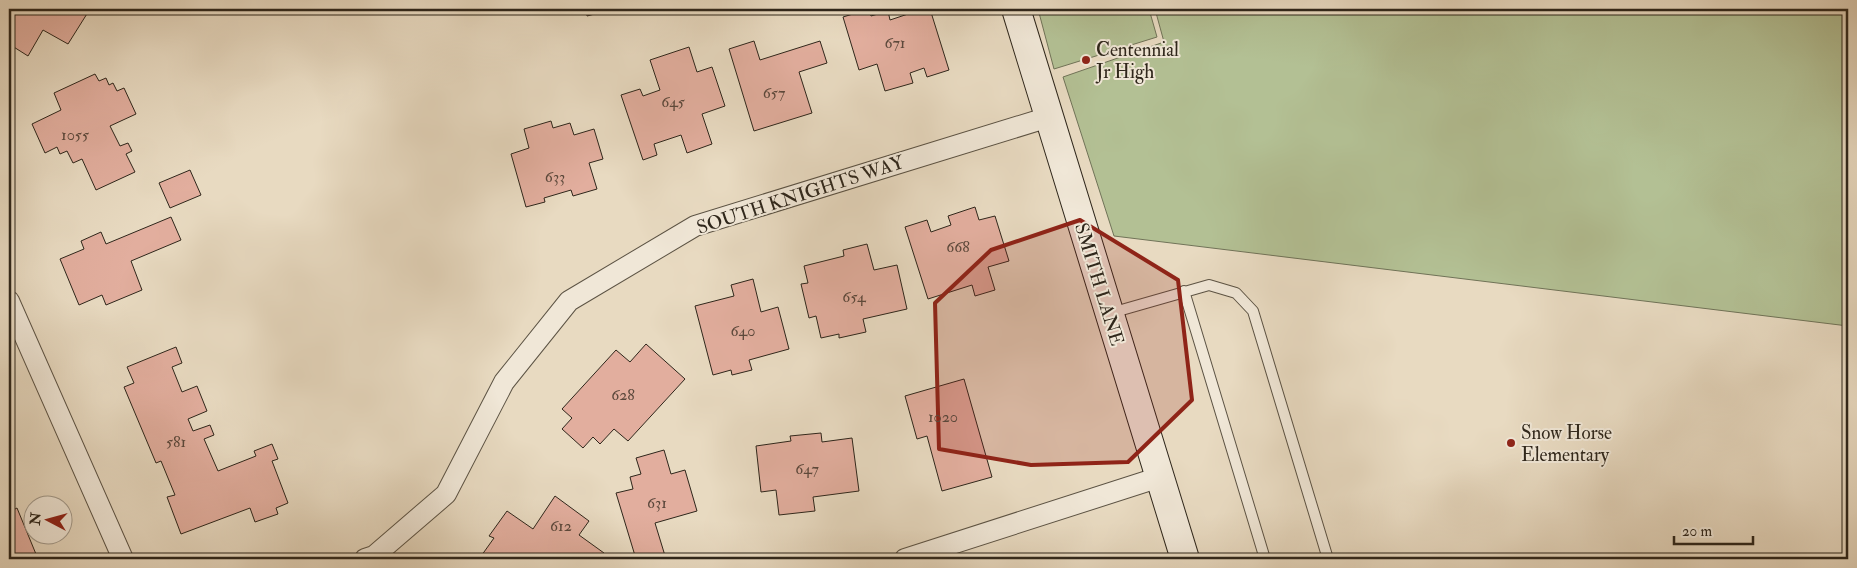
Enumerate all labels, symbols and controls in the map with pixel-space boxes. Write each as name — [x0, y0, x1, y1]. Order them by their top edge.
house number: 671 — [884, 33, 906, 53]
place label: Centennial Jr High — [1095, 38, 1179, 84]
marker: Centennial Jr High — [1080, 54, 1092, 66]
house number: 657 — [763, 83, 786, 103]
house number: 645 — [661, 92, 685, 112]
house number: 1055 — [61, 125, 89, 145]
street label: SOUTH KNIGHTS WAY — [694, 150, 908, 240]
house number: 633 — [545, 167, 565, 187]
street label: SMITH LANE — [1069, 220, 1129, 349]
house number: 668 — [946, 237, 970, 257]
house number: 654 — [842, 287, 867, 307]
house number: 640 — [731, 321, 755, 341]
house number: 628 — [611, 385, 635, 405]
house number: 1020 — [928, 407, 958, 427]
place label: Snow Horse Elementary — [1521, 421, 1612, 467]
house number: 581 — [166, 432, 186, 452]
marker: Snow Horse Elementary — [1505, 437, 1517, 449]
house number: 647 — [795, 459, 819, 479]
house number: 631 — [647, 493, 667, 513]
north arrow — [22, 496, 72, 546]
text: N — [26, 511, 45, 527]
scale bar — [1674, 513, 1753, 545]
house number: 612 — [550, 516, 572, 536]
text: 20 m — [1682, 522, 1712, 541]

